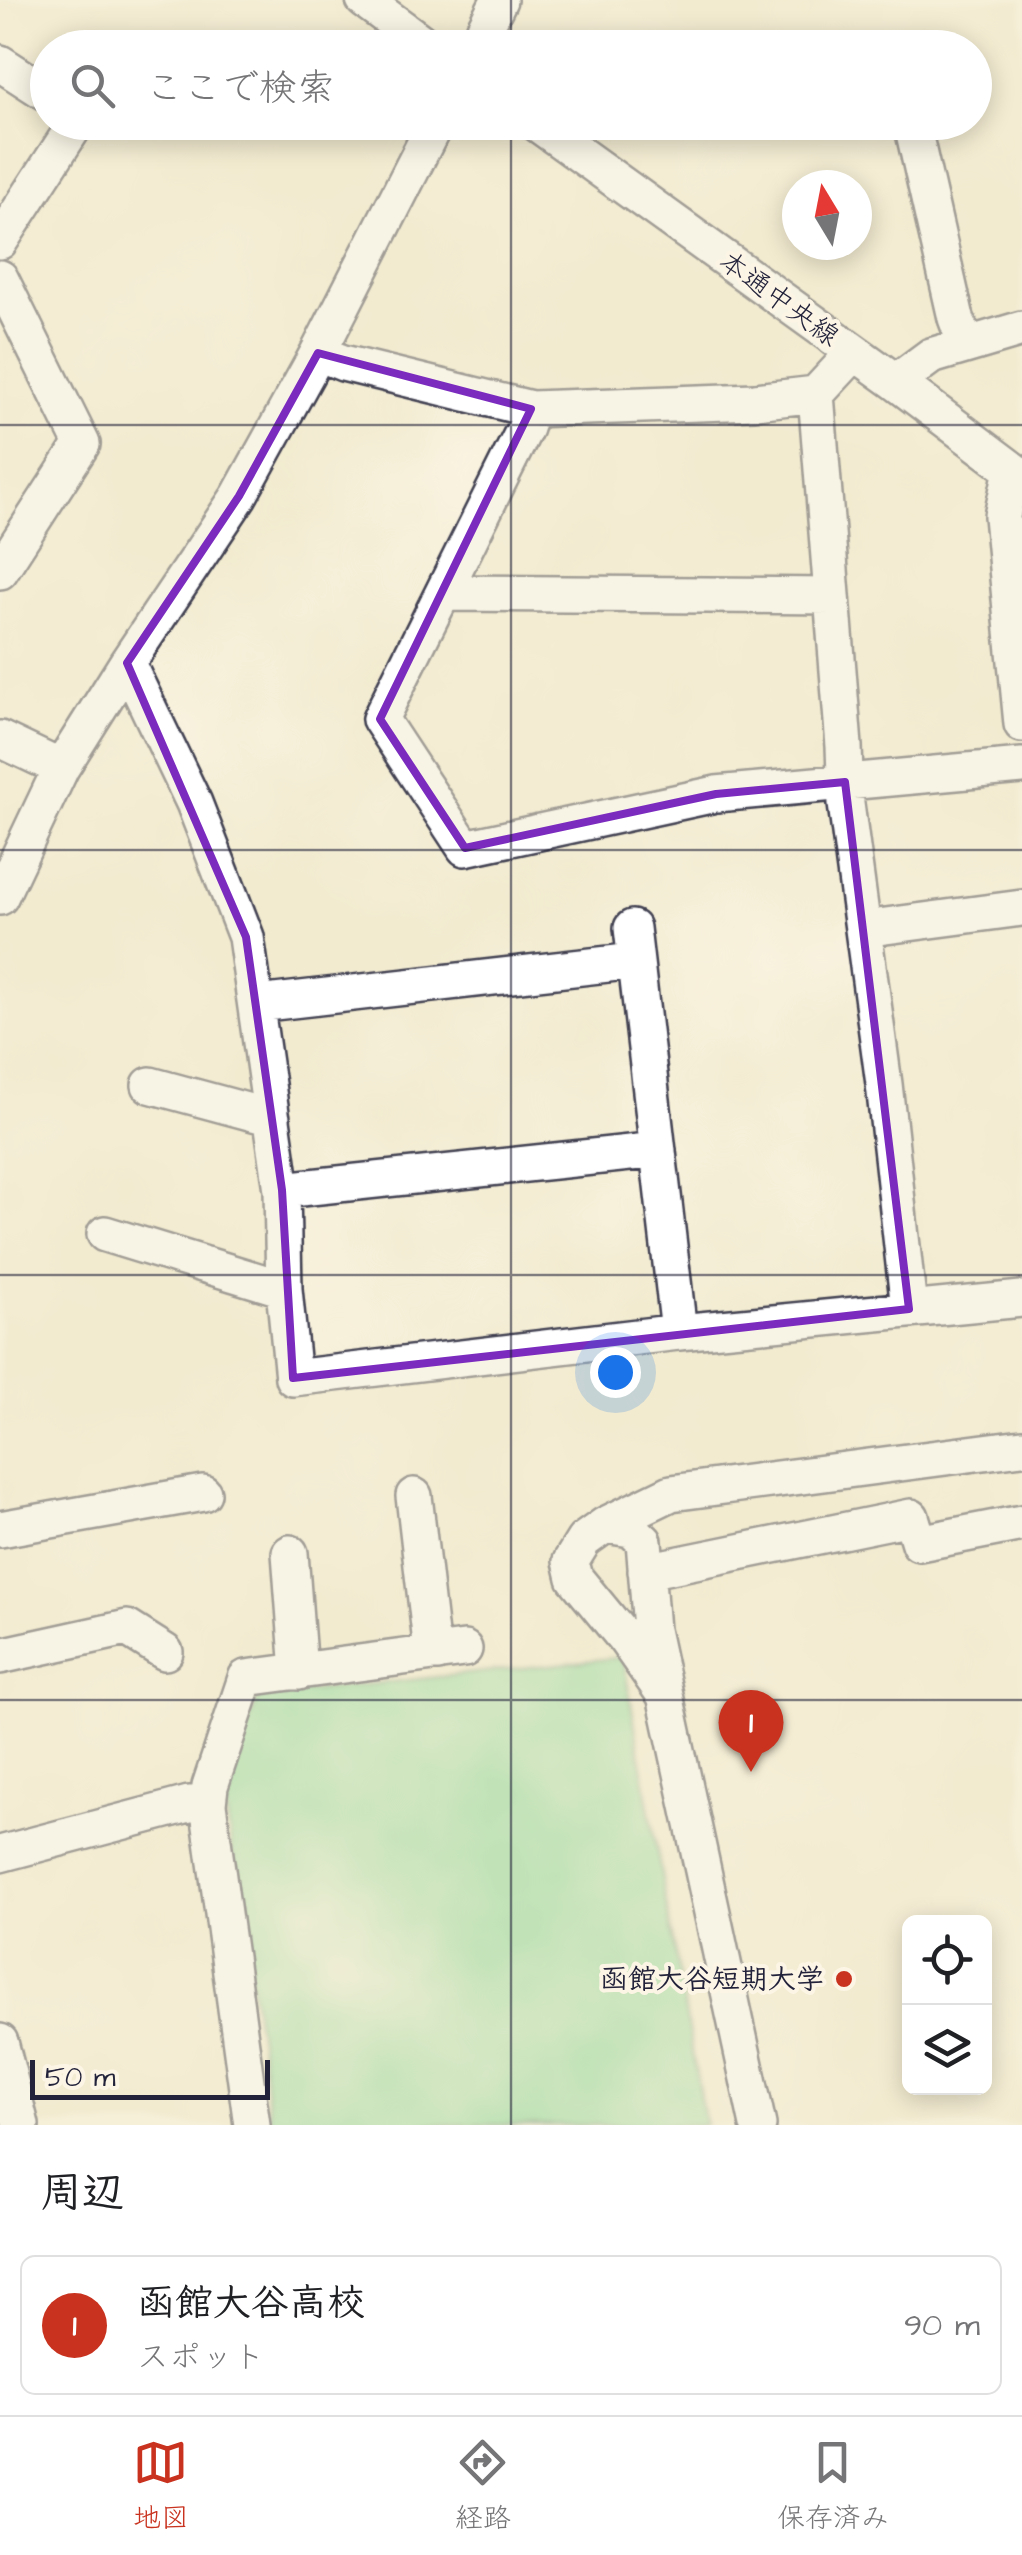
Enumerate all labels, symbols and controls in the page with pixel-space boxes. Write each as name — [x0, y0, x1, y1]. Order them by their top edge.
search box — [30, 30, 992, 140]
icon: search — [65, 58, 120, 113]
text: ここで検索 — [145, 63, 335, 115]
north arrow — [782, 170, 872, 260]
street label: 本通中央線 — [711, 242, 847, 356]
your location — [590, 1347, 641, 1398]
pin: 1 — [718, 1690, 784, 1772]
map controls — [902, 1915, 992, 2095]
button: locate — [902, 1915, 992, 2005]
place label: 函館大谷短期大学 — [600, 1960, 824, 1999]
marker: 函館大谷短期大学 — [833, 1968, 855, 1990]
button: layers — [902, 2005, 992, 2095]
scale bar — [30, 2055, 270, 2100]
text: 50 m — [45, 2058, 116, 2097]
text: 周辺 — [40, 2165, 124, 2223]
text: 函館大谷高校 — [137, 2278, 365, 2330]
text: 1 — [72, 2303, 77, 2348]
text: 90 m — [904, 2303, 980, 2348]
text: スポット — [137, 2335, 265, 2380]
tab: 地図 — [133, 2435, 189, 2538]
tab: 経路 — [455, 2435, 511, 2538]
tab: 保存済み — [777, 2435, 889, 2538]

